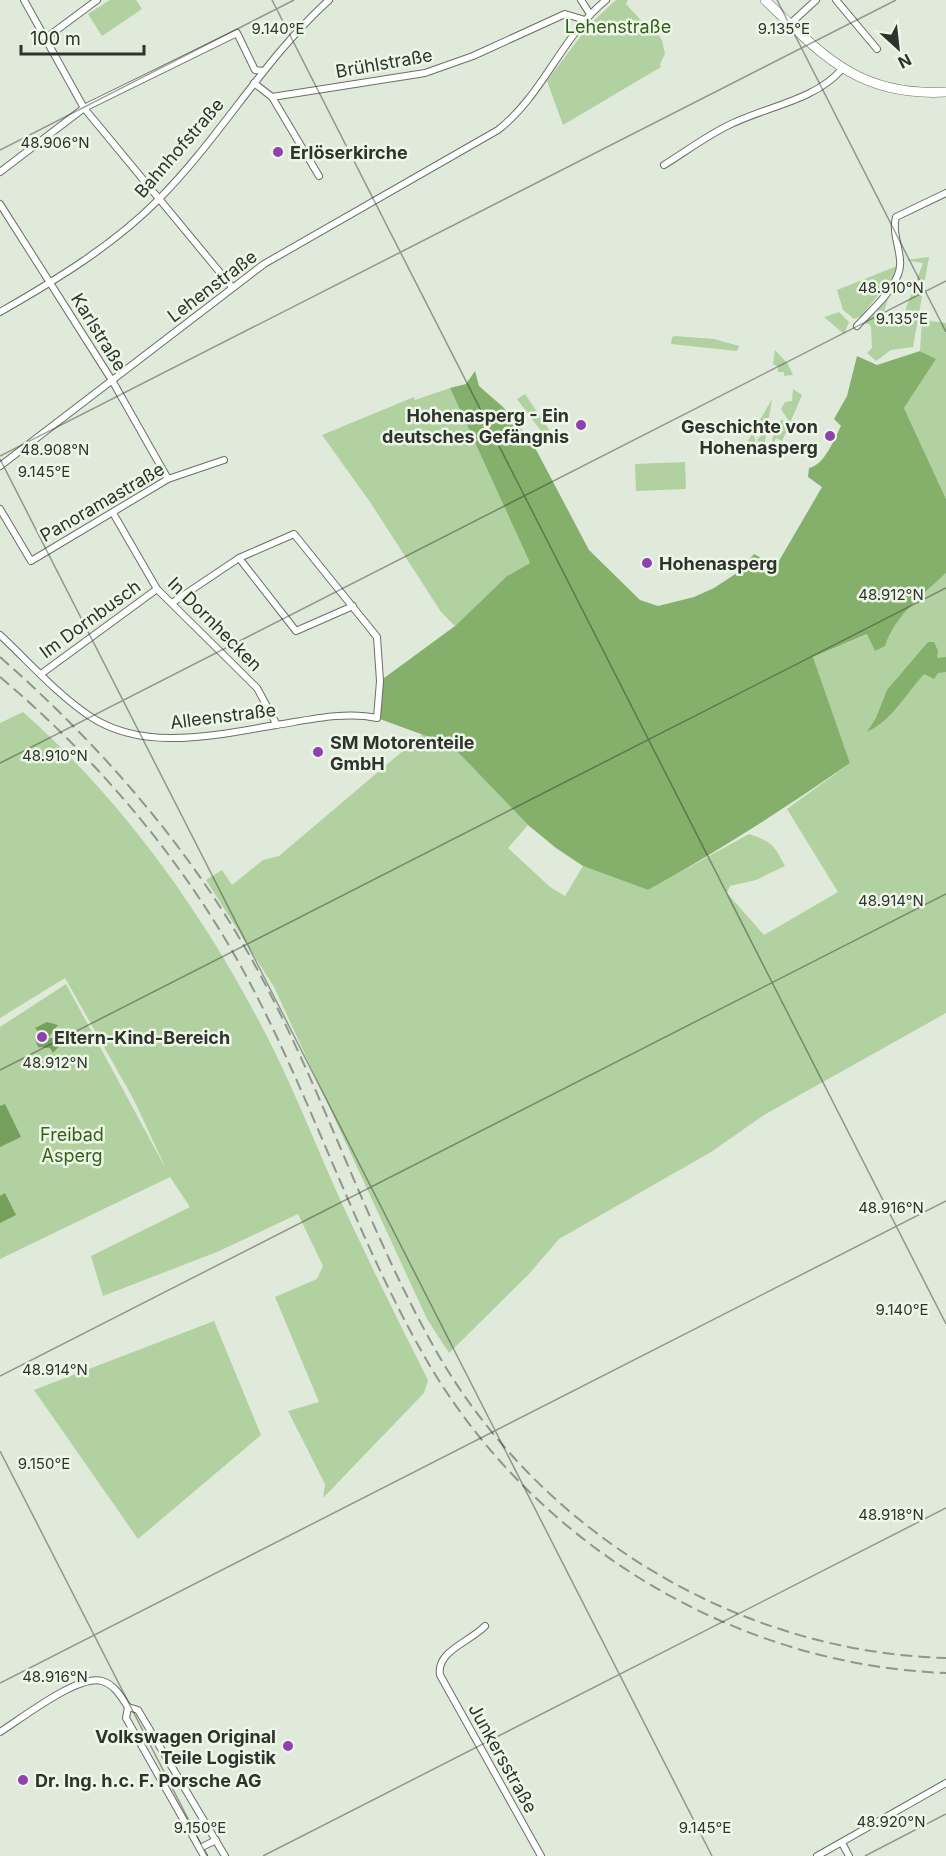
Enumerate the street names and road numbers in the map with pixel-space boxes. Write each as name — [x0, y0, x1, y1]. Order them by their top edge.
street label: Brühlstraße — [334, 44, 434, 82]
street label: Bahnhofstraße — [130, 94, 228, 202]
street label: Lehenstraße — [163, 246, 261, 326]
street label: Karlstraße — [67, 289, 131, 375]
street label: Panoramastraße — [36, 458, 168, 546]
street label: In Dornhecken — [164, 573, 266, 675]
street label: Im Dornbusch — [36, 575, 144, 663]
street label: Alleenstraße — [169, 699, 277, 733]
street label: Junkersstraße — [464, 1700, 542, 1816]

